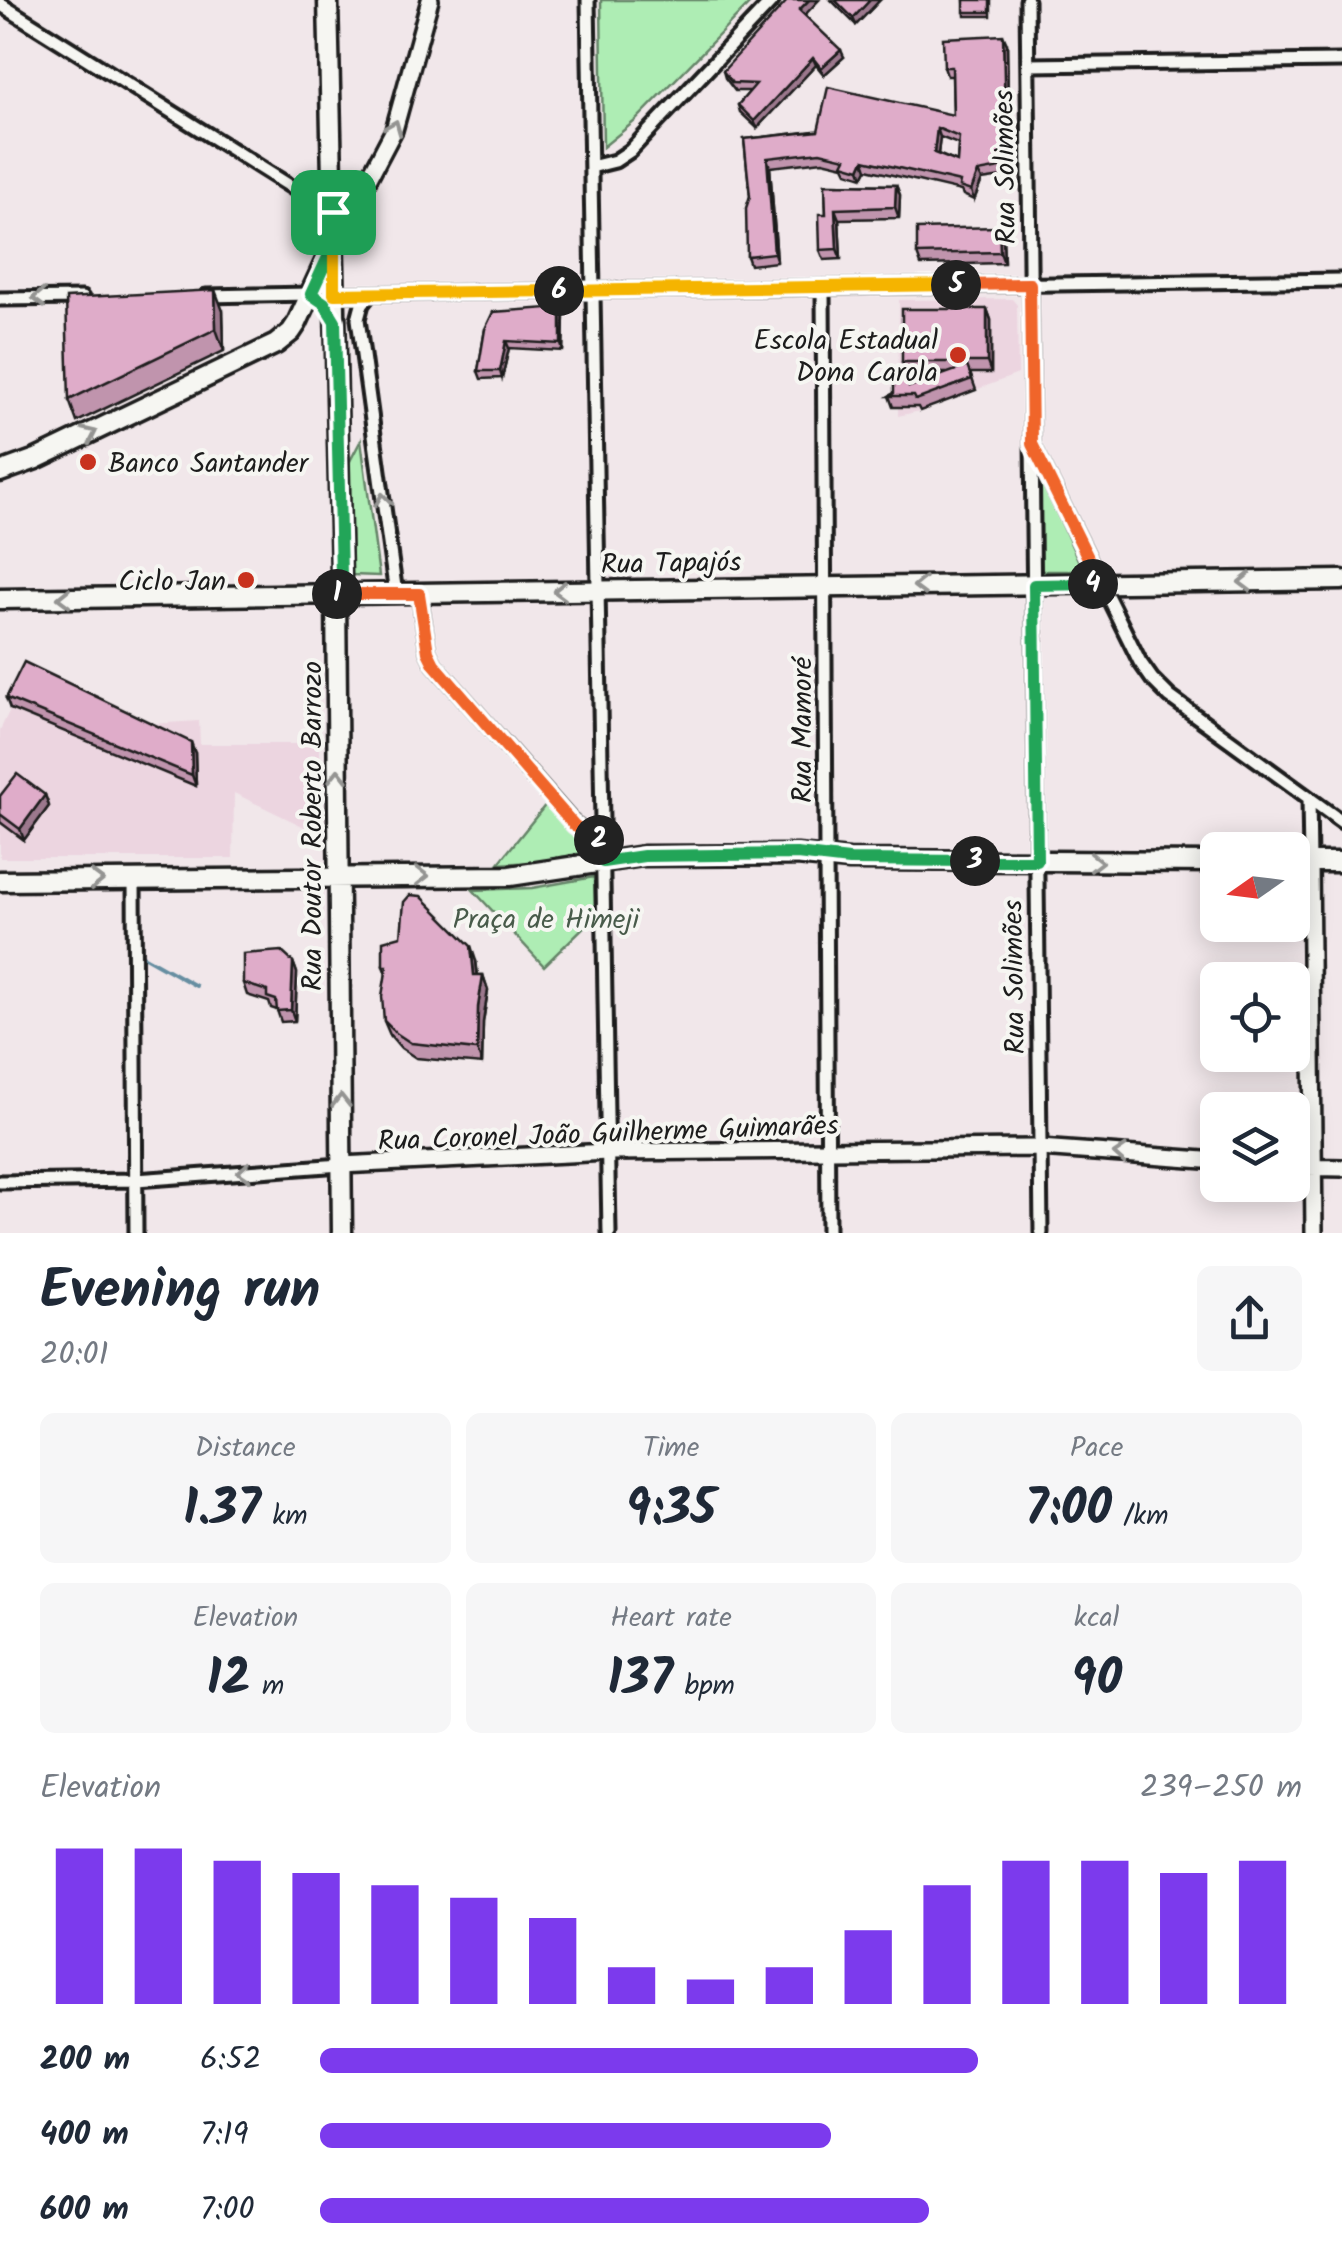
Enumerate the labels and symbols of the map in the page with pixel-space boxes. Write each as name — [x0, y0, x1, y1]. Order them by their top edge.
street label: Rua Solimões — [983, 89, 1030, 245]
one-way arrow — [383, 119, 403, 137]
pin — [291, 170, 376, 255]
pin: 5 — [931, 260, 981, 310]
pin: 6 — [534, 266, 584, 316]
one-way arrow — [30, 288, 46, 309]
place label: Escola Estadual Dona Carola — [754, 319, 938, 396]
marker: Escola Estadual Dona Carola — [947, 344, 969, 366]
one-way arrow — [79, 426, 97, 446]
place label: Banco Santander — [108, 442, 310, 487]
marker: Banco Santander — [77, 451, 99, 473]
one-way arrow — [373, 492, 394, 509]
street label: Rua Tapajós — [600, 541, 742, 588]
pin: 4 — [1068, 559, 1118, 609]
place label: Ciclo Jan — [118, 560, 226, 605]
marker: Ciclo Jan — [235, 569, 257, 591]
pin: 1 — [312, 569, 362, 619]
one-way arrow — [1236, 571, 1252, 592]
one-way arrow — [911, 576, 927, 597]
one-way arrow — [551, 581, 567, 602]
one-way arrow — [55, 588, 71, 609]
street label: Rua Mamoré — [781, 655, 826, 803]
street label: Rua Doutor Roberto Barrozo — [291, 661, 336, 991]
one-way arrow — [327, 767, 349, 782]
pin: 2 — [574, 815, 624, 865]
north arrow — [1200, 832, 1310, 942]
pin: 3 — [950, 836, 1000, 886]
one-way arrow — [1088, 851, 1104, 872]
one-way arrow — [416, 865, 431, 887]
one-way arrow — [90, 869, 106, 891]
park label: Praça de Himeji — [453, 898, 641, 943]
street label: Rua Solimões — [992, 899, 1039, 1055]
one-way arrow — [330, 1092, 352, 1108]
street label: Rua Coronel João Guilherme Guimarães — [377, 1104, 839, 1165]
one-way arrow — [1112, 1144, 1128, 1165]
one-way arrow — [236, 1161, 252, 1182]

